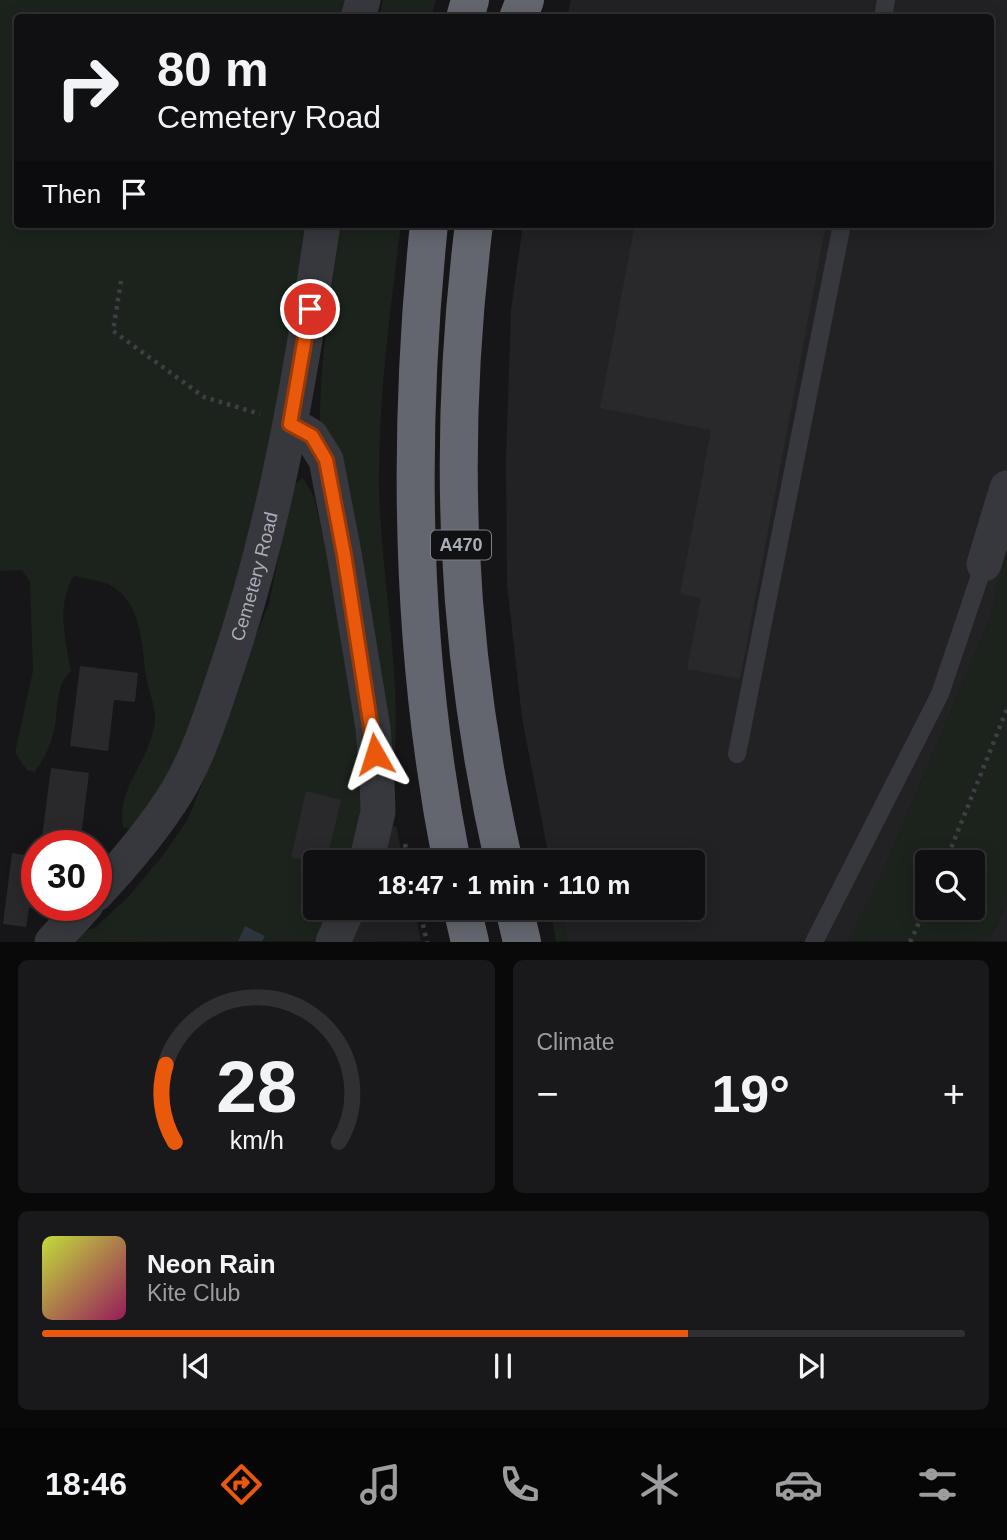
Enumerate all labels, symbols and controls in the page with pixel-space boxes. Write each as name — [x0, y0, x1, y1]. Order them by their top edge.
icon: right — [42, 42, 133, 133]
text: 80 m — [157, 42, 269, 96]
text: Cemetery Road — [157, 99, 381, 135]
icon: arrive — [115, 175, 153, 213]
text: Then — [42, 179, 101, 209]
pin — [280, 279, 340, 339]
icon: arrive — [291, 290, 329, 328]
street label: Cemetery Road — [227, 510, 282, 644]
road number: A470 — [431, 530, 491, 560]
position arrow — [338, 717, 412, 791]
speed limit sign: 30 — [21, 830, 112, 921]
map controls — [915, 850, 985, 920]
button: search — [915, 850, 985, 920]
text: 18:47 · 1 min · 110 m — [378, 870, 630, 900]
text: Climate — [537, 1029, 614, 1055]
text: 28 — [216, 1047, 297, 1128]
text: 19° — [711, 1065, 790, 1123]
text: − — [537, 1073, 559, 1115]
text: + — [943, 1073, 965, 1115]
text: km/h — [229, 1126, 283, 1154]
text: Neon Rain — [147, 1249, 276, 1279]
text: Kite Club — [147, 1280, 240, 1306]
icon: previous — [177, 1347, 215, 1385]
icon: pause — [484, 1347, 522, 1385]
icon: next — [792, 1347, 830, 1385]
icon: directions — [217, 1460, 266, 1509]
icon: music — [356, 1460, 405, 1509]
icon: phone — [495, 1460, 544, 1509]
icon: climate — [635, 1460, 684, 1509]
icon: car — [774, 1460, 823, 1509]
icon: filters — [913, 1460, 962, 1509]
text: 18:46 — [45, 1466, 127, 1502]

